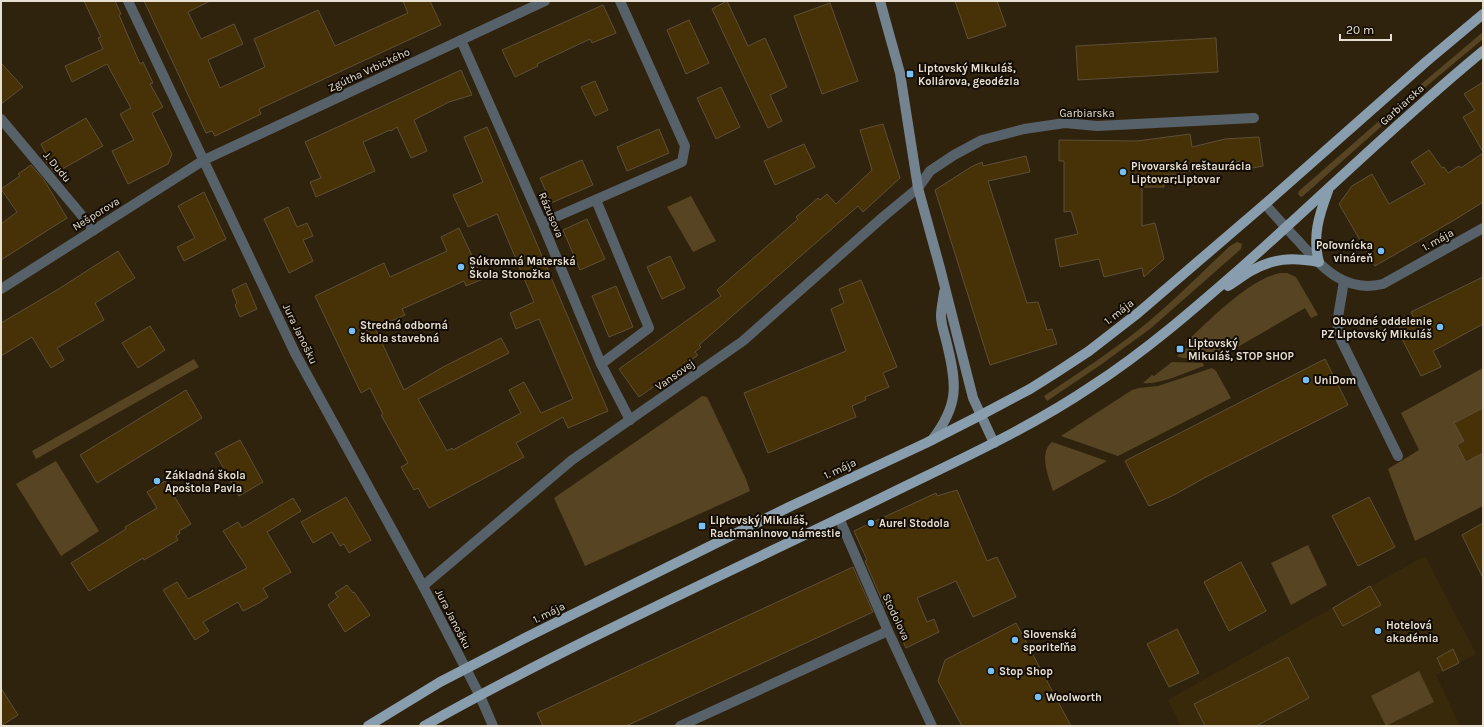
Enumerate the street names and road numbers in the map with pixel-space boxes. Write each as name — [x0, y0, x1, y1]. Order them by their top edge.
street label: Zgútha Vrbického — [326, 45, 412, 95]
street label: Garbiarska — [1377, 82, 1427, 128]
street label: Garbiarska — [1060, 107, 1114, 120]
street label: J. Dudu — [40, 149, 74, 185]
street label: Rázusova — [536, 190, 566, 240]
street label: Nešporova — [70, 194, 122, 234]
street label: 1. mája — [1420, 226, 1456, 254]
street label: 1. mája — [1102, 296, 1136, 328]
street label: Jura Janošku — [280, 302, 320, 366]
street label: Vansovej — [653, 357, 697, 393]
street label: 1. mája — [822, 456, 858, 482]
street label: Jura Janošku — [432, 587, 474, 651]
street label: Stodolova — [880, 592, 912, 642]
street label: 1. mája — [531, 600, 567, 626]

